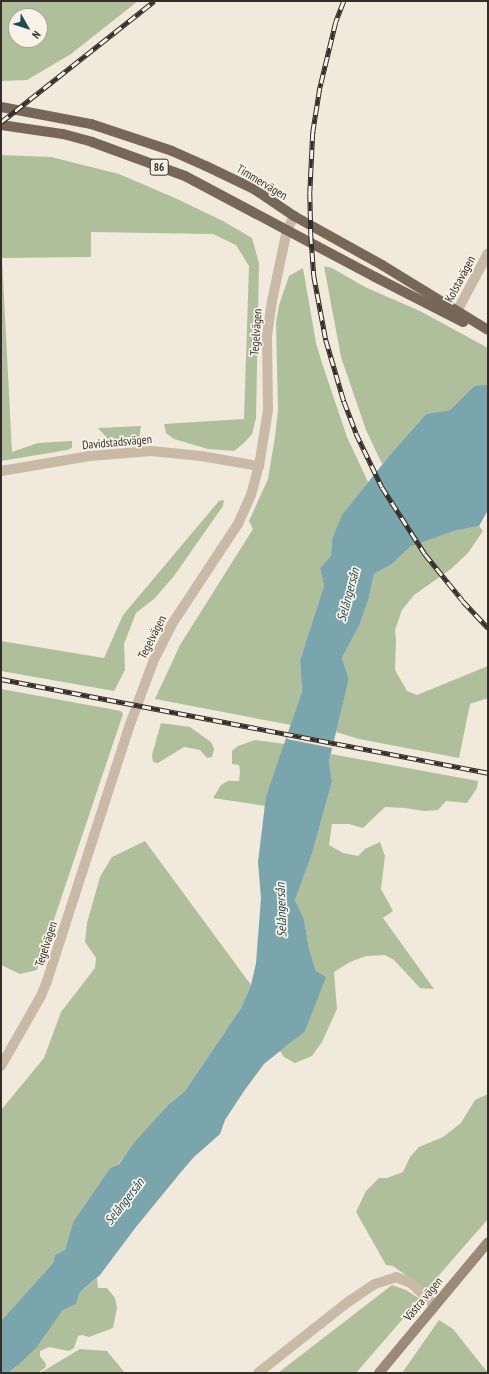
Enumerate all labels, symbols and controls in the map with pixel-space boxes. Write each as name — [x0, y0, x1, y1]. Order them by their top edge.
north arrow — [8, 8, 48, 48]
text: N — [29, 28, 44, 42]
road number: 86 — [149, 158, 169, 176]
street label: Timmervägen — [234, 161, 290, 203]
street label: Kolstavägen — [442, 253, 478, 305]
street label: Tegelvägen — [247, 308, 265, 356]
street label: Davidstadsvägen — [82, 432, 152, 452]
water label: Selångersån — [334, 567, 364, 623]
street label: Tegelvägen — [135, 613, 169, 661]
water label: Selångersån — [273, 882, 291, 938]
street label: Tegelvägen — [32, 920, 60, 968]
water label: Selångersån — [102, 1176, 148, 1228]
street label: Västra vägen — [401, 1274, 445, 1324]

